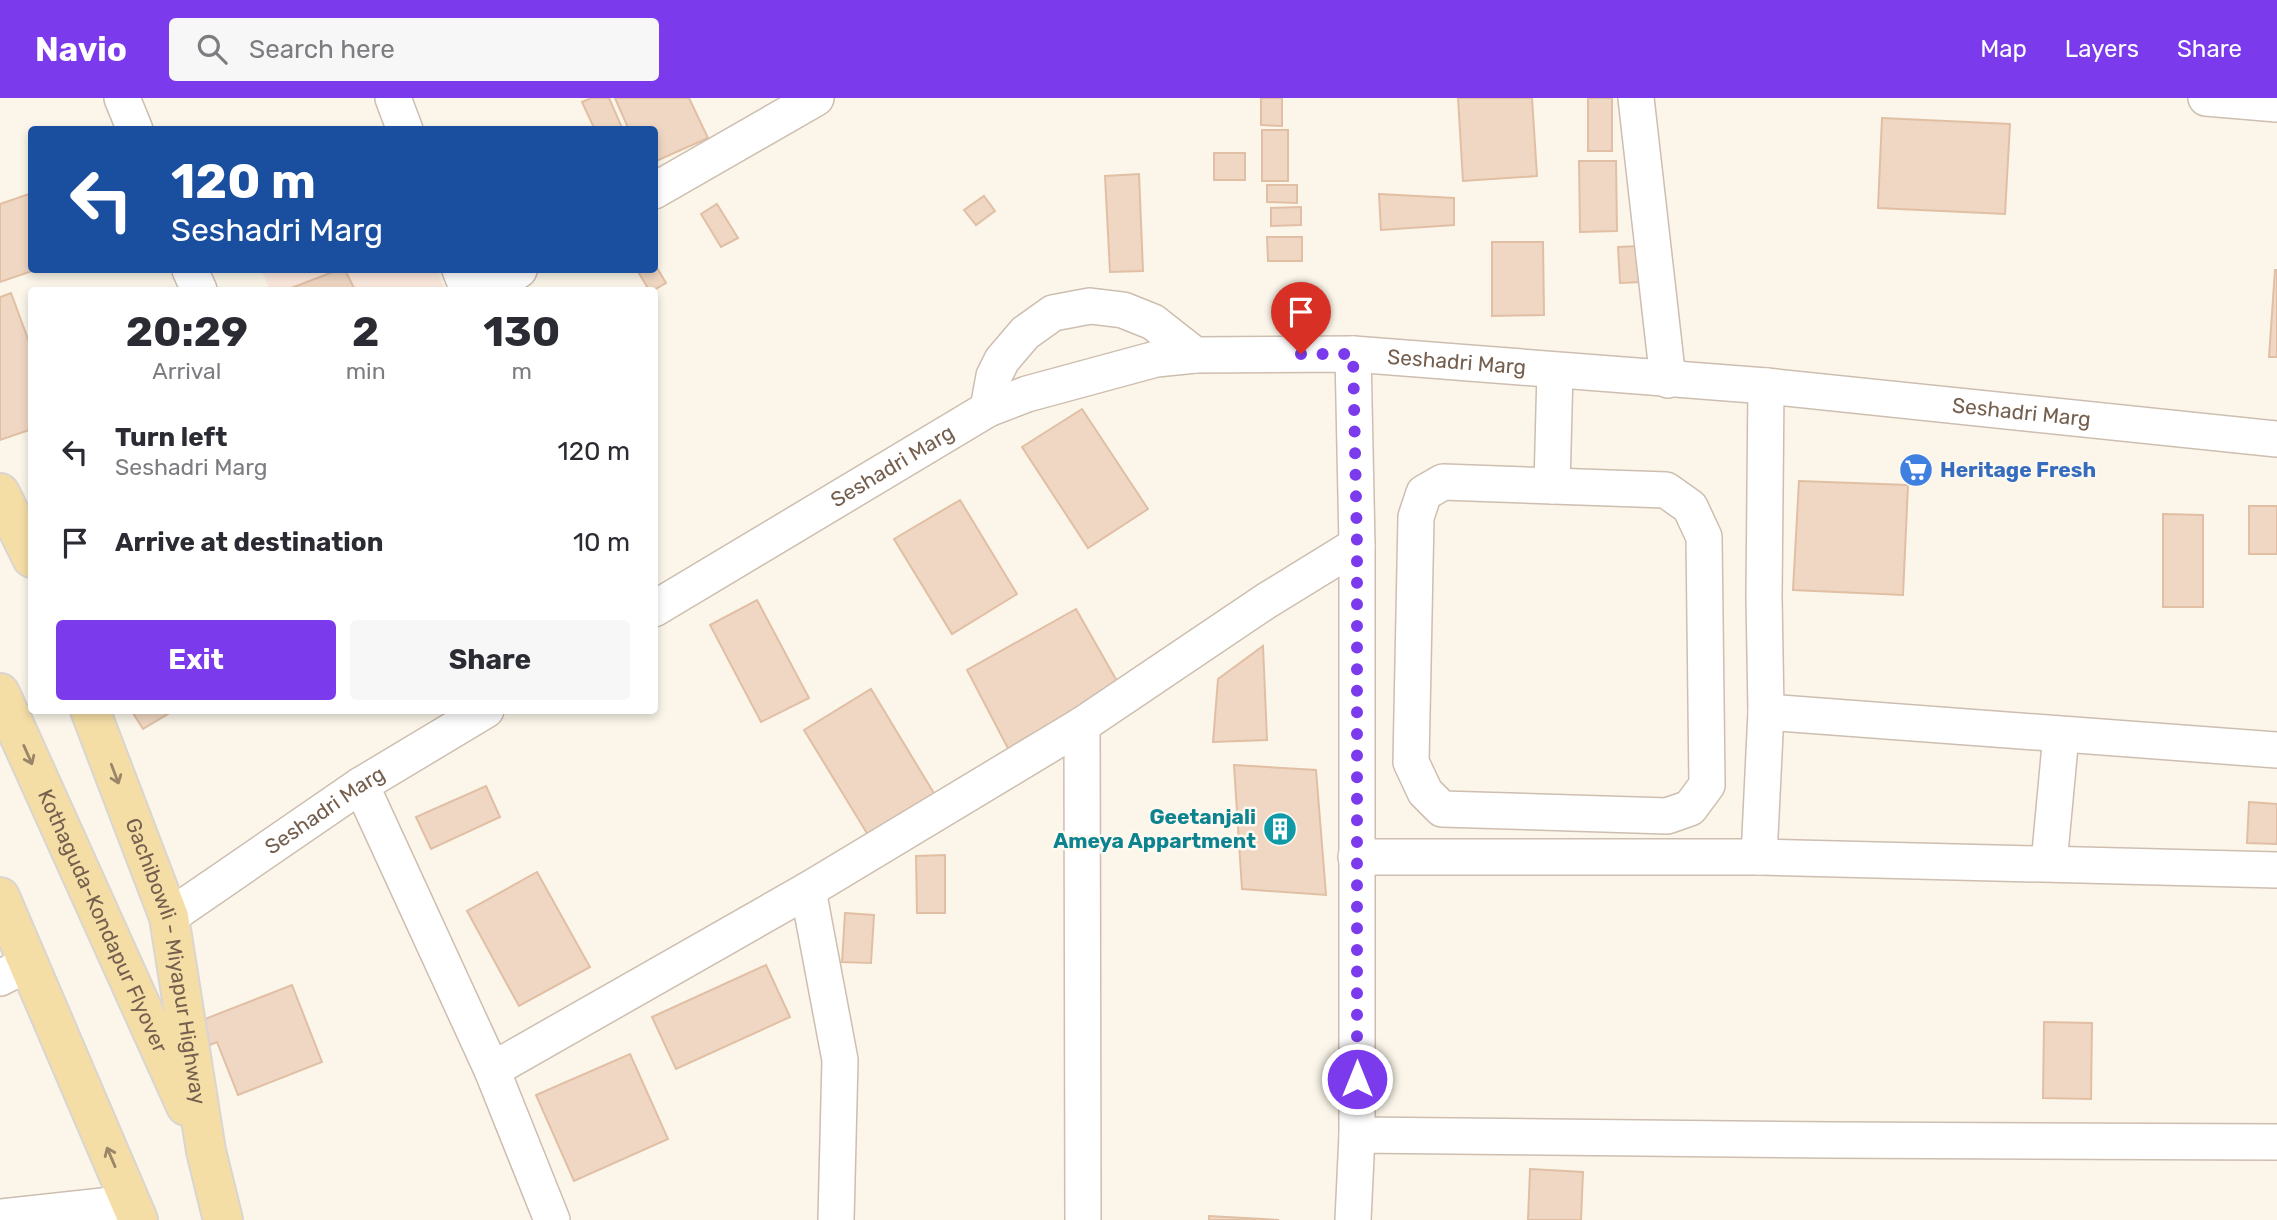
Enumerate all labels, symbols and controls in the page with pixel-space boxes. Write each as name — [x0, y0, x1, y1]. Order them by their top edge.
search box — [169, 18, 659, 81]
text: Navio — [35, 30, 127, 69]
icon: search — [193, 30, 231, 68]
text: Search here — [249, 34, 395, 65]
text: Map — [1980, 35, 2027, 63]
text: Layers — [2065, 35, 2139, 63]
text: Share — [2177, 35, 2242, 63]
text: 120 m — [171, 152, 316, 210]
icon: left — [56, 154, 147, 245]
text: Seshadri Marg — [171, 211, 383, 249]
pin — [1271, 282, 1331, 354]
icon: arrive — [1282, 293, 1320, 331]
text: 20:29 — [126, 307, 248, 357]
text: 2 — [352, 307, 379, 357]
text: 130 — [483, 307, 560, 357]
street label: Seshadri Marg — [1386, 344, 1527, 379]
text: Arrival — [152, 357, 221, 385]
text: min — [346, 357, 386, 385]
text: m — [512, 357, 532, 385]
street label: Seshadri Marg — [1951, 392, 2092, 432]
street label: Seshadri Marg — [826, 419, 958, 512]
text: Turn left — [115, 422, 227, 453]
icon: left — [56, 433, 94, 471]
text: 120 m — [558, 436, 630, 467]
supermarket icon: Heritage Fresh — [1897, 451, 1935, 489]
text: Seshadri Marg — [115, 453, 267, 481]
place label: Heritage Fresh — [1940, 457, 2096, 482]
icon: arrive — [56, 524, 94, 562]
text: Arrive at destination — [115, 527, 383, 558]
text: 10 m — [573, 527, 630, 558]
button: Exit — [56, 620, 336, 700]
button: Share — [350, 620, 630, 700]
one-way arrow — [22, 744, 35, 765]
street label: Seshadri Marg — [260, 761, 389, 859]
one-way arrow — [109, 763, 122, 785]
street label: Kothaguda-Kondapur Flyover — [33, 785, 173, 1056]
place label: Geetanjali Ameya Appartment — [1053, 804, 1256, 853]
building icon: Geetanjali Ameya Appartment — [1261, 810, 1299, 848]
street label: Gachibowli - Miyapur Highway — [120, 814, 212, 1107]
position arrow — [1320, 1042, 1394, 1116]
one-way arrow — [104, 1147, 117, 1168]

